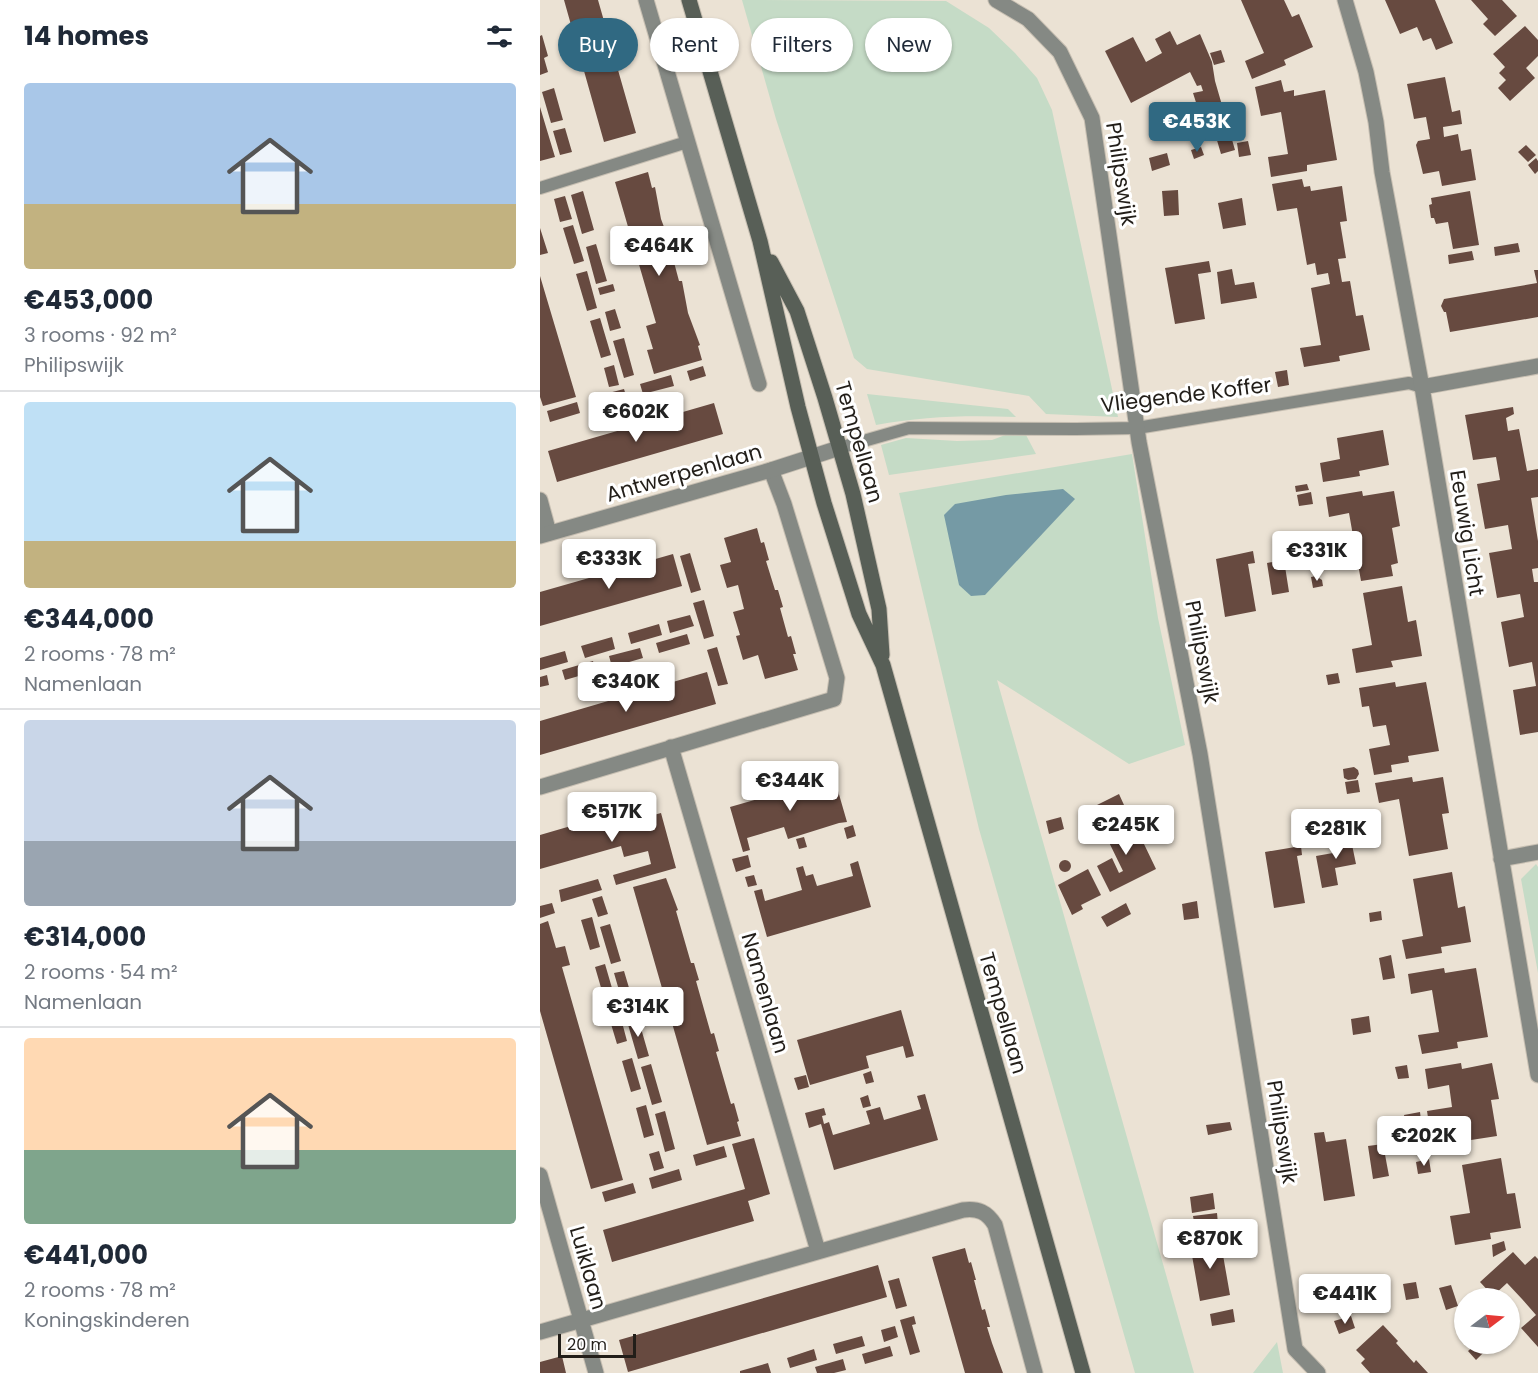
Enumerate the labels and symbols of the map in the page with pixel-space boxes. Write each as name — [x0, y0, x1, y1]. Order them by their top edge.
pin: €453K — [1155, 102, 1239, 153]
street label: Philipswijk — [1099, 120, 1144, 228]
pin: €464K — [617, 226, 701, 277]
street label: Vliegende Koffer — [1099, 370, 1273, 419]
street label: Tempellaan — [828, 378, 891, 506]
pin: €602K — [594, 392, 678, 443]
street label: Antwerpenlaan — [602, 436, 765, 509]
street label: Eeuwig Licht — [1443, 468, 1492, 598]
pin: €331K — [1275, 531, 1359, 582]
pin: €333K — [567, 539, 651, 590]
street label: Philipswijk — [1178, 598, 1227, 706]
pin: €340K — [584, 662, 668, 713]
pin: €344K — [748, 761, 832, 812]
pin: €517K — [570, 792, 654, 843]
pin: €245K — [1084, 805, 1168, 856]
pin: €281K — [1294, 809, 1378, 860]
street label: Namenlaan — [734, 929, 797, 1056]
street label: Tempellaan — [972, 949, 1035, 1077]
pin: €314K — [596, 987, 680, 1038]
street label: Philipswijk — [1260, 1078, 1305, 1186]
pin: €202K — [1382, 1116, 1466, 1167]
pin: €870K — [1168, 1219, 1252, 1270]
street label: Luiklaan — [563, 1223, 614, 1313]
pin: €441K — [1303, 1274, 1387, 1325]
north arrow — [1454, 1288, 1520, 1354]
scale bar — [558, 1331, 636, 1358]

